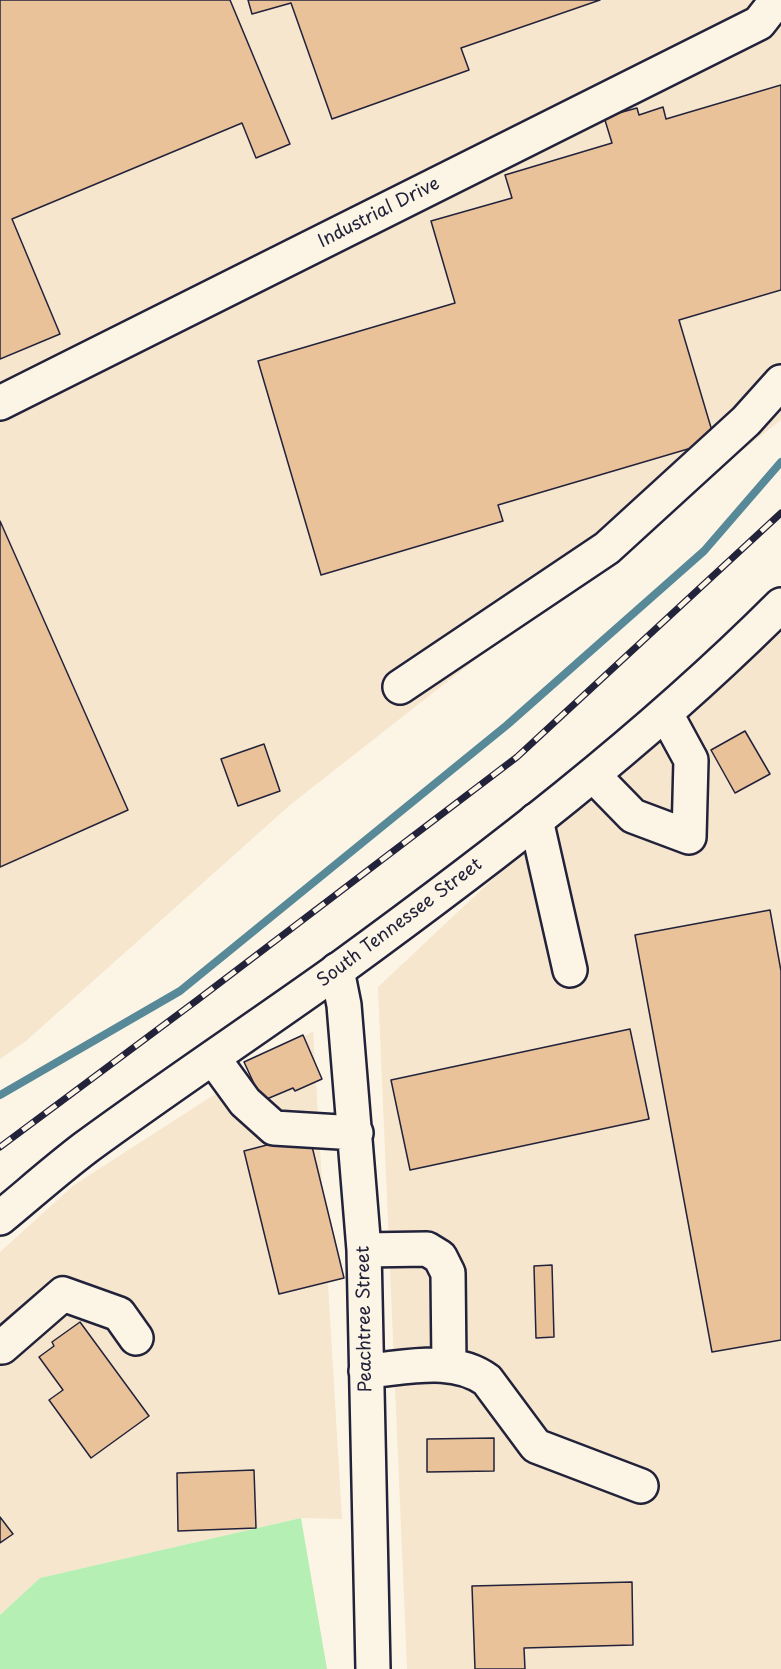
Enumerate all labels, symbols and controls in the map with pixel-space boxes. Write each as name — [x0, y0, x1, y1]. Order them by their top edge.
street label: Industrial Drive — [315, 173, 443, 253]
street label: South Tennessee Street — [313, 854, 487, 992]
street label: Peachtree Street — [353, 1245, 377, 1393]

